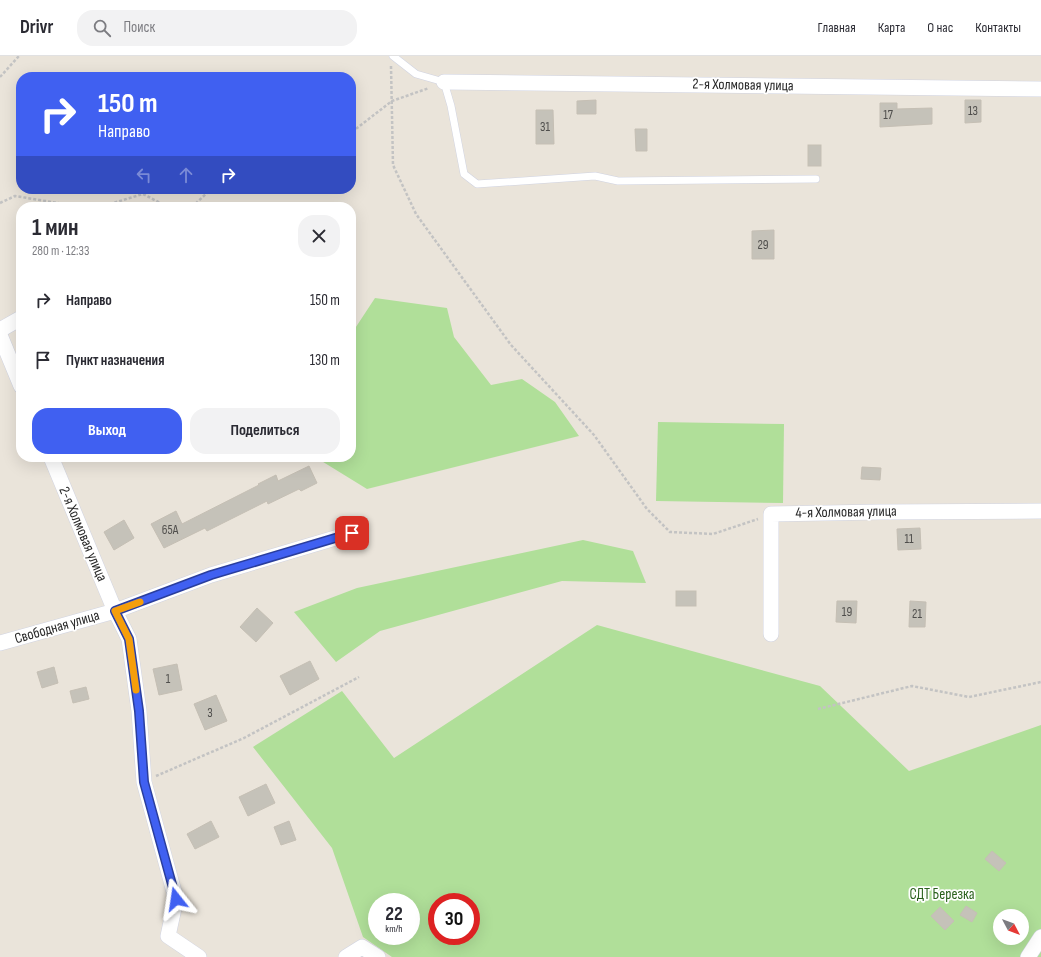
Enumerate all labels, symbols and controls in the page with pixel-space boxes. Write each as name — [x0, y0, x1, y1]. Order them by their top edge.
search box — [77, 10, 357, 46]
text: Drivr — [20, 16, 53, 39]
icon: search — [91, 17, 113, 39]
text: Поиск — [123, 18, 155, 37]
text: Главная — [818, 19, 856, 36]
text: Карта — [878, 19, 905, 36]
text: О нас — [927, 19, 953, 36]
text: Контакты — [975, 19, 1021, 36]
street label: 2-я Холмовая улица — [692, 75, 794, 95]
text: 150 m — [98, 87, 158, 120]
icon: right — [32, 88, 84, 140]
house number: 13 — [968, 103, 978, 119]
house number: 17 — [883, 107, 894, 123]
house number: 31 — [540, 119, 550, 135]
text: Направо — [98, 121, 150, 142]
icon: left — [133, 164, 155, 186]
icon: ahead — [175, 164, 197, 186]
icon: right — [217, 164, 239, 186]
text: 1 мин — [32, 213, 79, 242]
button: close — [298, 215, 340, 257]
house number: 29 — [757, 237, 769, 253]
text: 280 m · 12:33 — [32, 243, 89, 259]
icon: right — [32, 289, 54, 311]
text: Направо — [66, 291, 112, 310]
text: 150 m — [310, 291, 340, 310]
icon: arrive — [32, 349, 54, 371]
text: Пункт назначения — [66, 351, 164, 370]
text: 130 m — [310, 351, 340, 370]
button: Выход — [32, 408, 182, 454]
button: Поделиться — [190, 408, 340, 454]
street label: 2-я Холмовая улица — [54, 484, 112, 584]
street label: 4-я Холмовая улица — [795, 502, 897, 522]
pin — [335, 516, 369, 550]
house number: 65А — [162, 522, 179, 538]
icon: arrive — [341, 522, 363, 544]
house number: 11 — [904, 531, 914, 547]
house number: 19 — [842, 604, 852, 620]
street label: Свободная улица — [12, 606, 102, 648]
house number: 21 — [912, 606, 922, 622]
house number: 1 — [166, 671, 171, 687]
house number: 3 — [207, 705, 213, 721]
position arrow — [155, 878, 197, 920]
park label: СДТ Березка — [910, 885, 975, 904]
speed limit sign: 30 — [428, 893, 480, 945]
text: 22 — [385, 902, 403, 926]
north arrow — [993, 909, 1029, 945]
map controls — [993, 909, 1029, 945]
text: km/h — [385, 923, 403, 935]

